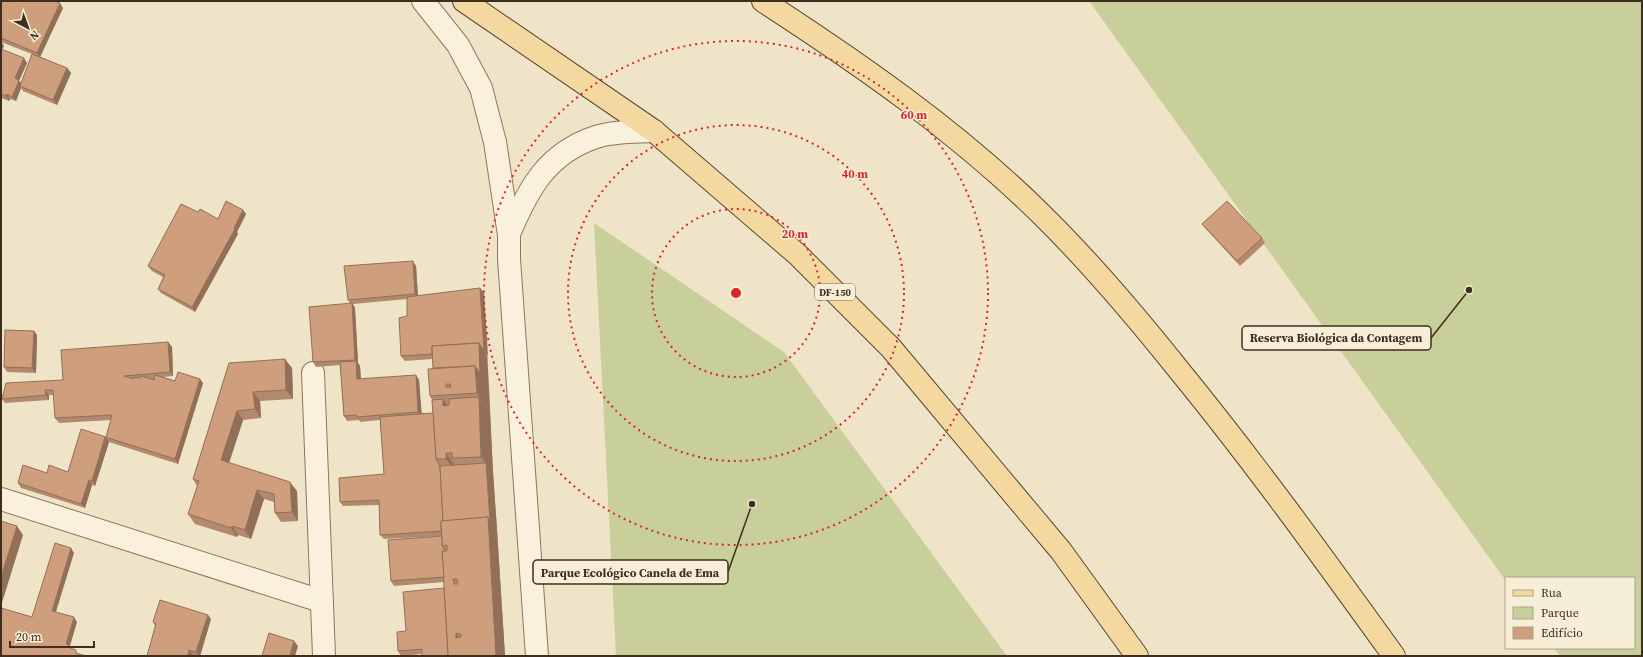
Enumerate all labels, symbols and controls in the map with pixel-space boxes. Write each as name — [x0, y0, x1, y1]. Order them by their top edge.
north arrow — [8, 8, 48, 48]
text: N — [26, 27, 42, 43]
text: 60 m — [901, 107, 927, 123]
text: 40 m — [842, 166, 868, 182]
text: 20 m — [782, 226, 808, 242]
road number: DF-150 — [815, 284, 855, 300]
centre of rings — [729, 286, 743, 300]
callout: Reserva Biológica da Contagem — [1242, 326, 1431, 350]
text: Reserva Biológica da Contagem — [1250, 330, 1422, 346]
callout: Parque Ecológico Canela de Ema — [533, 560, 728, 584]
text: Parque Ecológico Canela de Ema — [541, 565, 720, 581]
legend — [1505, 577, 1635, 649]
text: Rua — [1541, 585, 1563, 601]
text: Parque — [1541, 605, 1579, 621]
scale bar — [10, 623, 94, 649]
text: Edifício — [1541, 625, 1583, 641]
text: 20 m — [16, 629, 42, 645]

